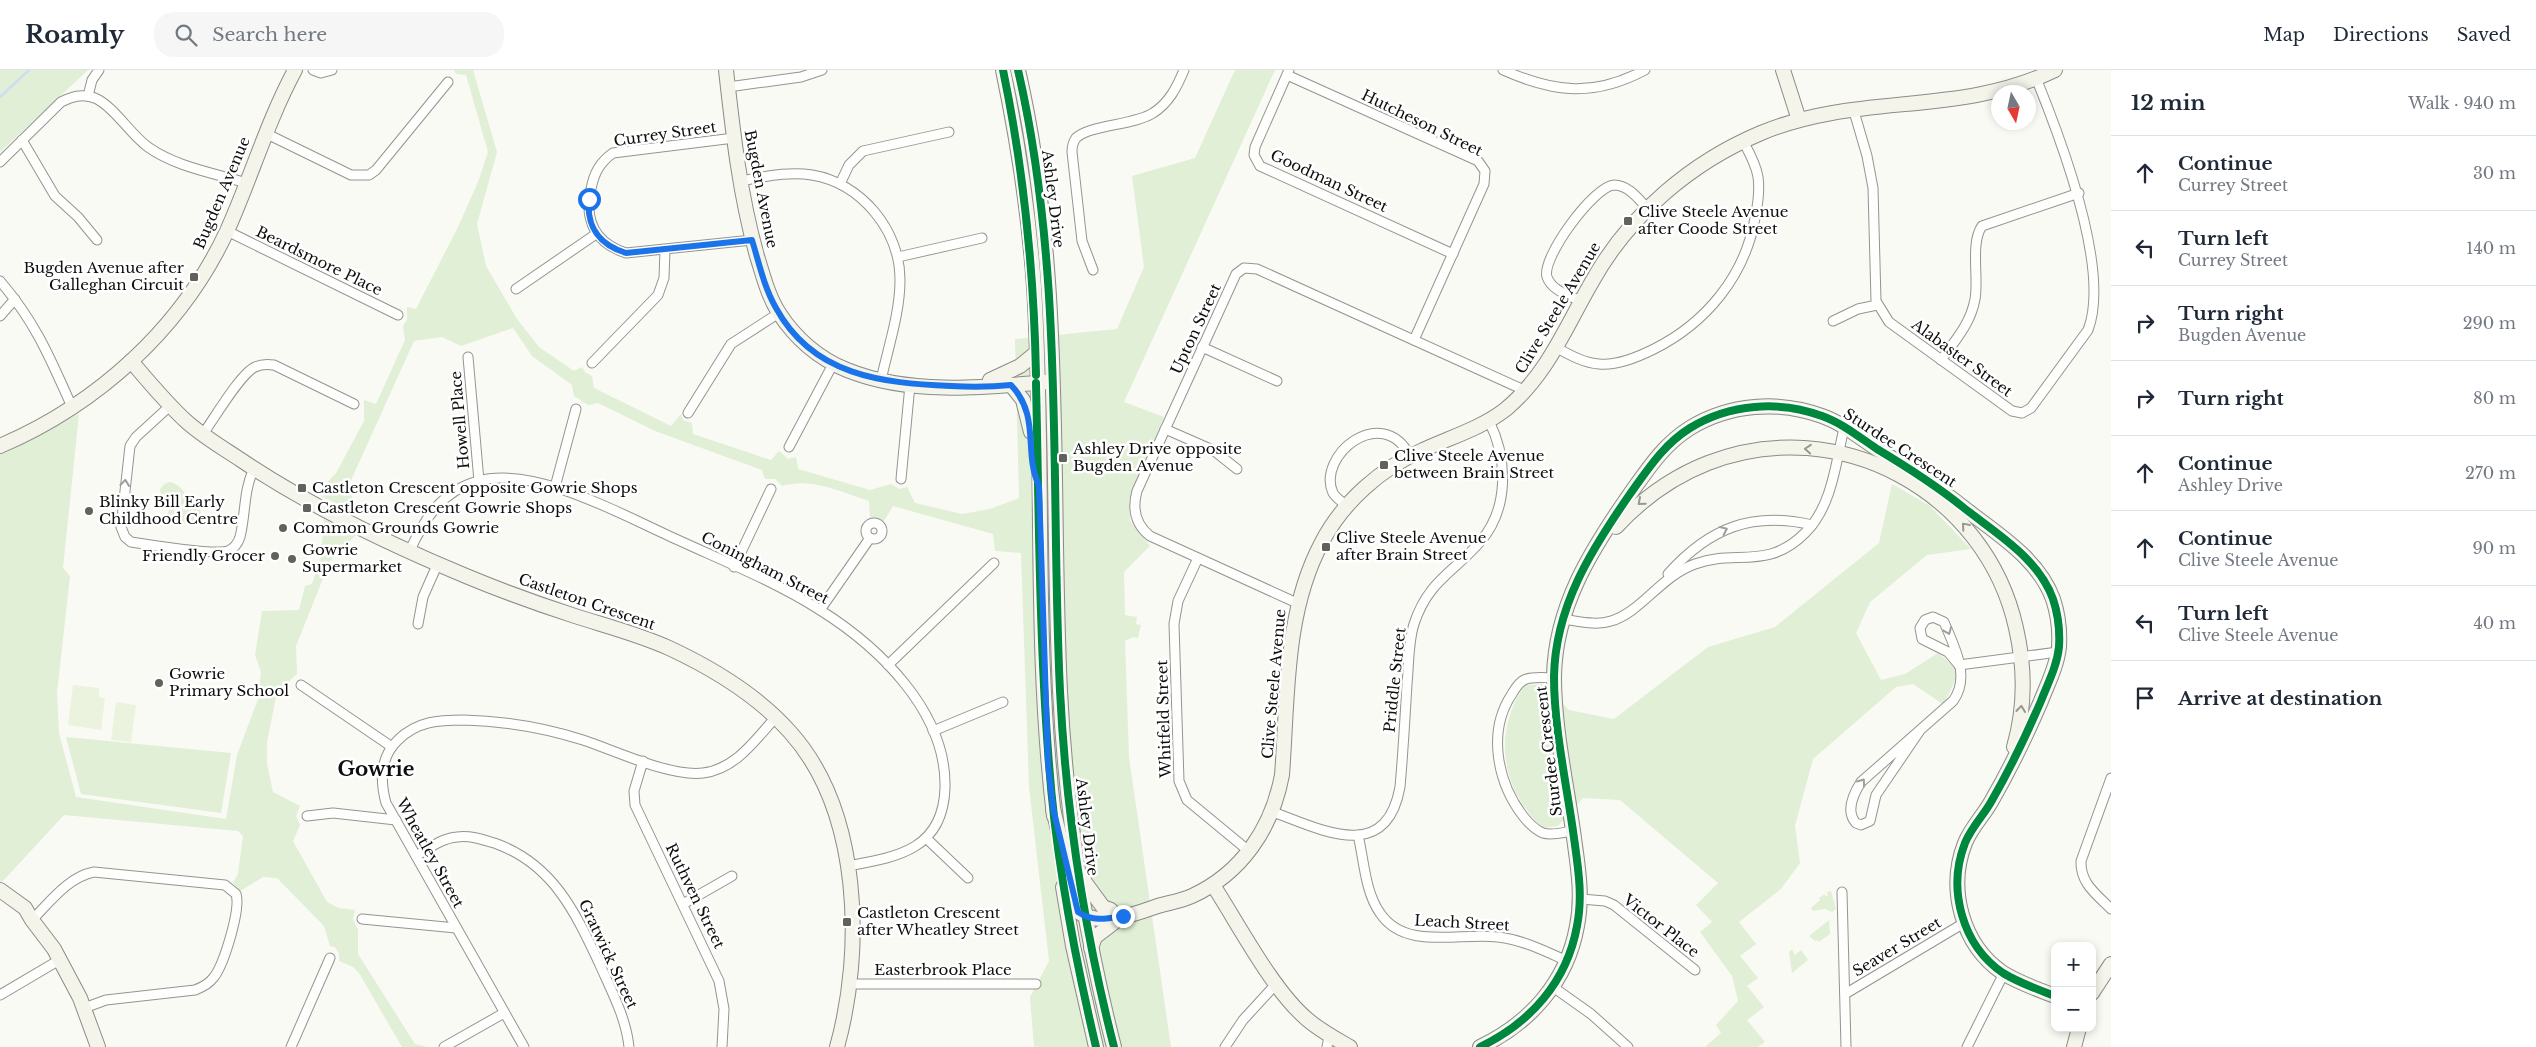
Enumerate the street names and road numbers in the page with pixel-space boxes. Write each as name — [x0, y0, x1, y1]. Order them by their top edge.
street label: Hutcheson Street — [1358, 85, 1486, 160]
street label: Currey Street — [613, 117, 718, 150]
street label: Bugden Avenue — [741, 128, 782, 250]
street label: Bugden Avenue — [189, 134, 254, 252]
street label: Goodman Street — [1268, 145, 1391, 216]
street label: Ashley Drive — [1038, 148, 1069, 249]
street label: Beardsmore Place — [253, 222, 386, 299]
street label: Clive Steele Avenue — [1511, 238, 1604, 377]
street label: Upton Street — [1166, 280, 1225, 377]
street label: Alabaster Street — [1907, 314, 2017, 401]
street label: Howell Place — [446, 370, 473, 470]
street label: Sturdee Crescent — [1840, 404, 1961, 491]
street label: Coningham Street — [698, 527, 833, 608]
street label: Castleton Crescent — [516, 569, 658, 634]
street label: Clive Steele Avenue — [1257, 608, 1290, 760]
street label: Priddle Street — [1380, 626, 1410, 734]
street label: Whitfeld Street — [1152, 659, 1175, 779]
street label: Sturdee Crescent — [1531, 685, 1566, 817]
street label: Ashley Drive — [1072, 776, 1103, 877]
street label: Wheatley Street — [392, 794, 469, 911]
street label: Ruthven Street — [662, 840, 729, 952]
street label: Victor Place — [1619, 889, 1703, 961]
street label: Gratwick Street — [575, 896, 642, 1012]
street label: Leach Street — [1414, 911, 1511, 935]
street label: Seaver Street — [1849, 913, 1945, 980]
street label: Easterbrook Place — [874, 960, 1012, 979]

